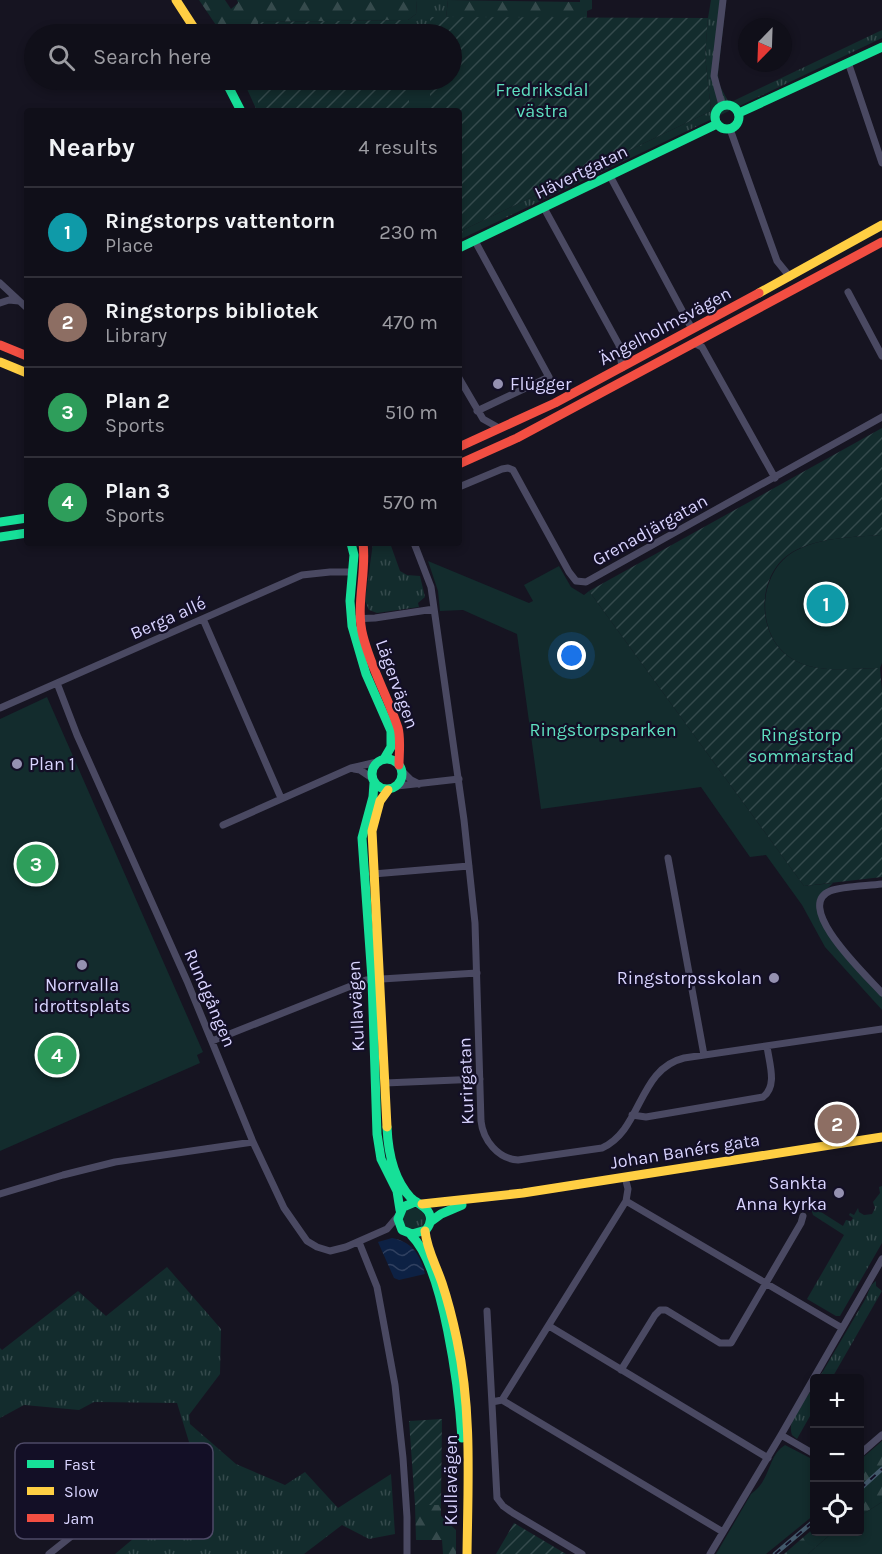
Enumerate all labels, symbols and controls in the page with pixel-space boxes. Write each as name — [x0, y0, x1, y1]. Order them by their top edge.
north arrow — [738, 18, 792, 72]
search box — [24, 24, 462, 90]
icon: search — [45, 41, 78, 74]
text: Search here — [93, 44, 211, 70]
park label: Fredriksdal västra — [496, 79, 588, 122]
text: Nearby — [48, 132, 135, 163]
text: 4 results — [358, 136, 438, 159]
street label: Hävertgatan — [531, 140, 631, 204]
text: Ringstorps vattentorn — [105, 208, 335, 234]
text: 1 — [64, 221, 71, 244]
text: 230 m — [379, 221, 438, 244]
text: Place — [105, 234, 153, 257]
street label: Ängelholmsvägen — [595, 282, 735, 370]
text: Ringstorps bibliotek — [105, 298, 319, 324]
text: 2 — [61, 311, 74, 334]
text: 470 m — [382, 311, 438, 334]
text: Library — [105, 324, 167, 347]
place label: Flügger — [510, 373, 572, 395]
marker: Flügger — [491, 377, 505, 391]
text: Plan 2 — [105, 388, 170, 414]
text: 3 — [61, 401, 74, 424]
text: 510 m — [385, 401, 438, 424]
text: Sports — [105, 414, 165, 437]
text: Plan 3 — [105, 478, 170, 504]
street label: Grenadjärgatan — [589, 489, 711, 571]
text: 4 — [62, 491, 73, 514]
text: 570 m — [382, 491, 438, 514]
text: Sports — [105, 504, 165, 527]
pin: 1 — [806, 582, 846, 626]
street label: Berga allé — [127, 592, 209, 644]
street label: Lägervägen — [371, 636, 423, 732]
your location — [557, 641, 586, 670]
park label: Ringstorpsparken — [529, 719, 677, 741]
park label: Ringstorp sommarstad — [748, 724, 854, 767]
place label: Plan 1 — [29, 753, 75, 775]
marker: Plan 1 — [10, 757, 24, 771]
pin: 3 — [16, 842, 56, 886]
street label: Rundgången — [179, 946, 241, 1050]
marker: Norrvalla idrottsplats — [75, 958, 89, 972]
street label: Kullavägen — [343, 960, 369, 1052]
place label: Ringstorpsskolan — [617, 967, 762, 989]
marker: Ringstorpsskolan — [767, 971, 781, 985]
place label: Norrvalla idrottsplats — [33, 974, 131, 1017]
pin: 4 — [38, 1032, 76, 1078]
street label: Kurirgatan — [453, 1037, 479, 1125]
pin: 2 — [818, 1102, 856, 1146]
street label: Johan Banérs gata — [609, 1128, 761, 1174]
place label: Sankta Anna kyrka — [736, 1172, 827, 1215]
marker: Sankta Anna kyrka — [832, 1186, 846, 1200]
map controls — [810, 1374, 864, 1536]
button: + — [810, 1374, 864, 1428]
button: − — [810, 1428, 864, 1482]
street label: Kullavägen — [440, 1434, 462, 1526]
legend — [15, 1443, 213, 1539]
text: Fast — [64, 1455, 95, 1474]
text: Slow — [64, 1482, 99, 1501]
button: locate — [810, 1482, 864, 1536]
text: Jam — [64, 1509, 94, 1528]

